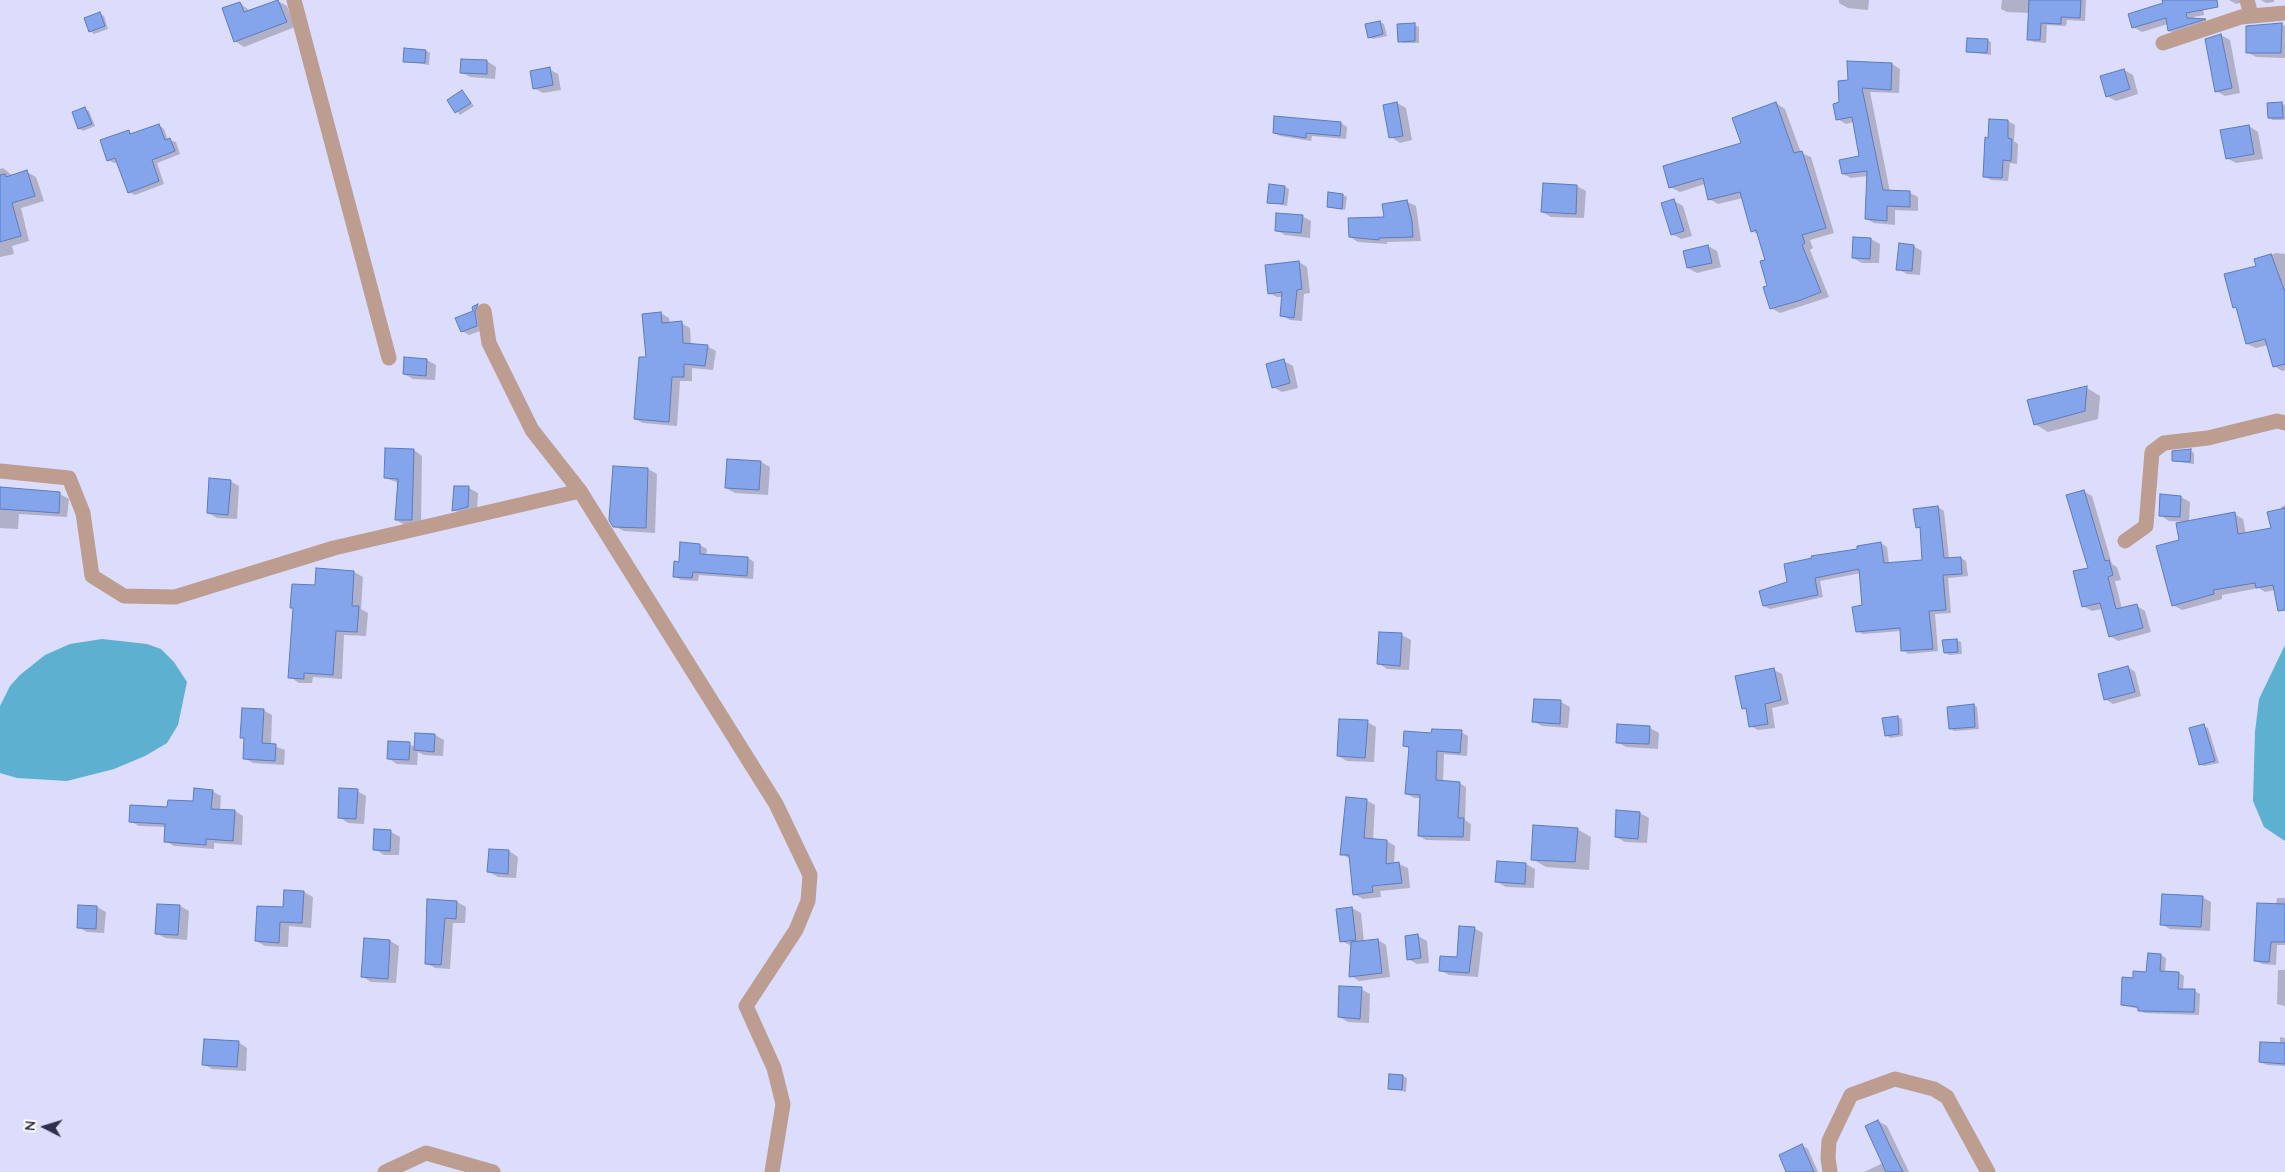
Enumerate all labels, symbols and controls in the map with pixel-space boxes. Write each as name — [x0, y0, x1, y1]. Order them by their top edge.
north arrow — [20, 1102, 70, 1152]
text: N — [21, 1120, 39, 1132]

